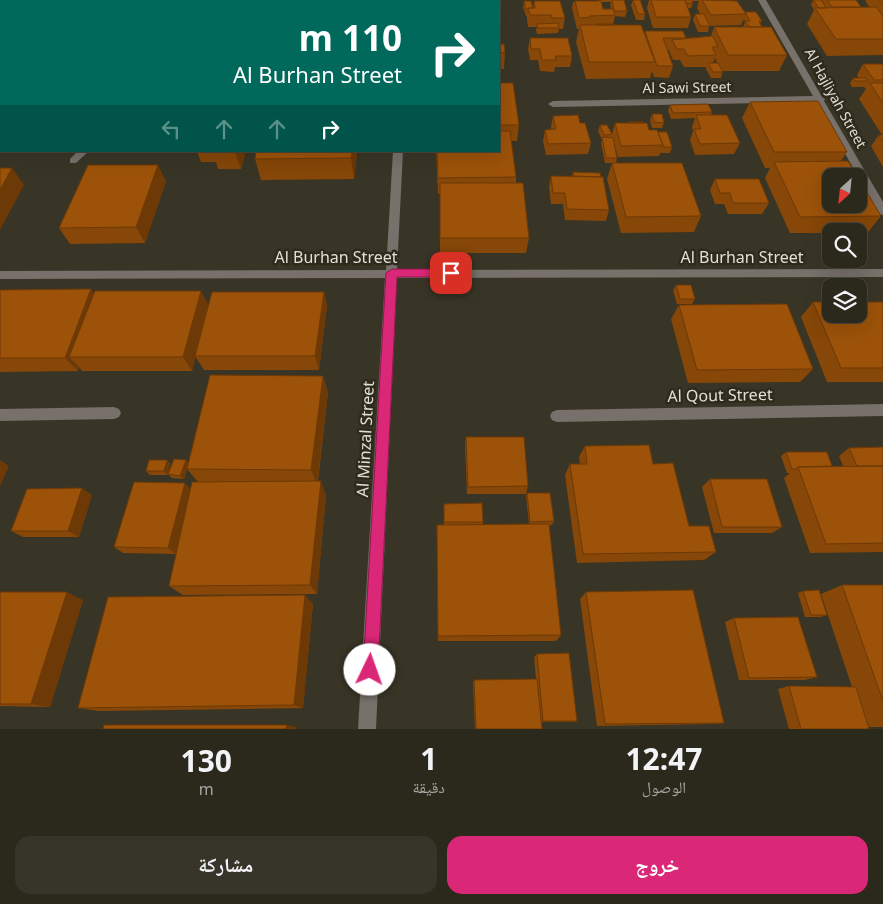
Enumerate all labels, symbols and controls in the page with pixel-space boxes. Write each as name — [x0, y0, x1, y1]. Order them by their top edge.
text: 110 m — [299, 14, 402, 61]
icon: right — [420, 20, 485, 85]
street label: Al Hajliyah Street — [801, 45, 871, 151]
text: Al Burhan Street — [233, 59, 402, 89]
street label: Al Sawi Street — [642, 77, 732, 97]
icon: left — [157, 115, 185, 143]
icon: ahead — [210, 115, 238, 143]
icon: ahead — [263, 115, 291, 143]
icon: right — [316, 115, 344, 143]
north arrow — [822, 168, 868, 212]
map controls — [822, 168, 867, 323]
button: search — [822, 223, 867, 268]
street label: Al Burhan Street — [275, 246, 398, 268]
street label: Al Burhan Street — [681, 246, 804, 268]
pin — [430, 252, 472, 294]
icon: arrive — [437, 259, 465, 287]
button: layers — [822, 278, 867, 323]
street label: Al Minzal Street — [351, 380, 379, 498]
street label: Al Qout Street — [667, 383, 773, 407]
position arrow — [343, 643, 395, 695]
text: 1 — [420, 738, 437, 779]
text: 12:47 — [625, 738, 703, 779]
text: 130 — [181, 740, 232, 781]
text: دقيقة — [412, 776, 445, 798]
text: الوصول — [642, 776, 686, 798]
text: m — [199, 778, 214, 800]
button: مشاركة — [15, 836, 437, 894]
button: خروج — [447, 836, 868, 894]

